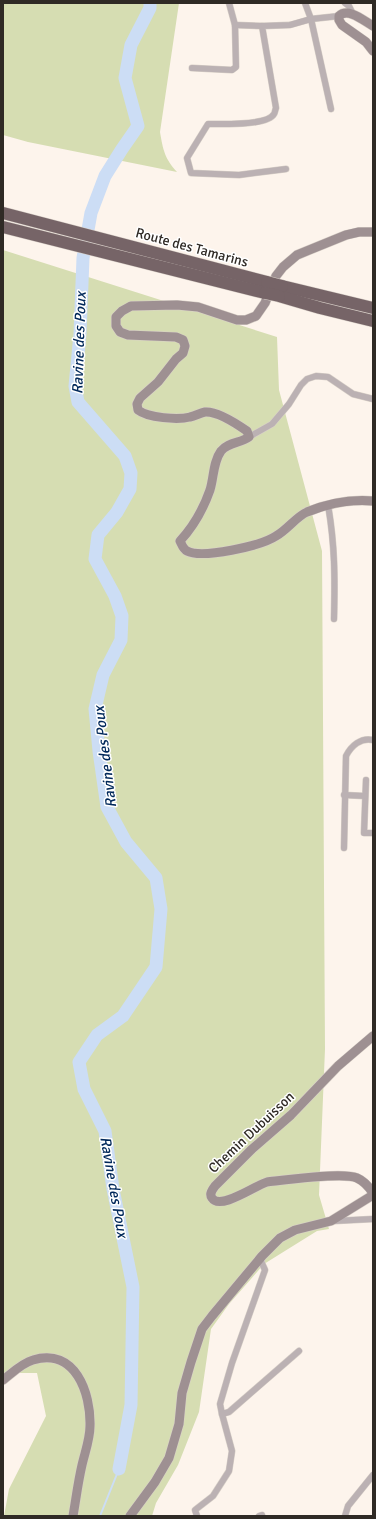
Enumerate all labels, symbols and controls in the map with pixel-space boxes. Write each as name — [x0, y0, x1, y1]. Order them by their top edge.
street label: Route des Tamarins — [134, 224, 250, 271]
water label: Ravine des Poux — [68, 289, 90, 394]
water label: Ravine des Poux — [90, 703, 120, 809]
street label: Chemin Dubuisson — [205, 1088, 298, 1177]
water label: Ravine des Poux — [96, 1135, 132, 1241]

